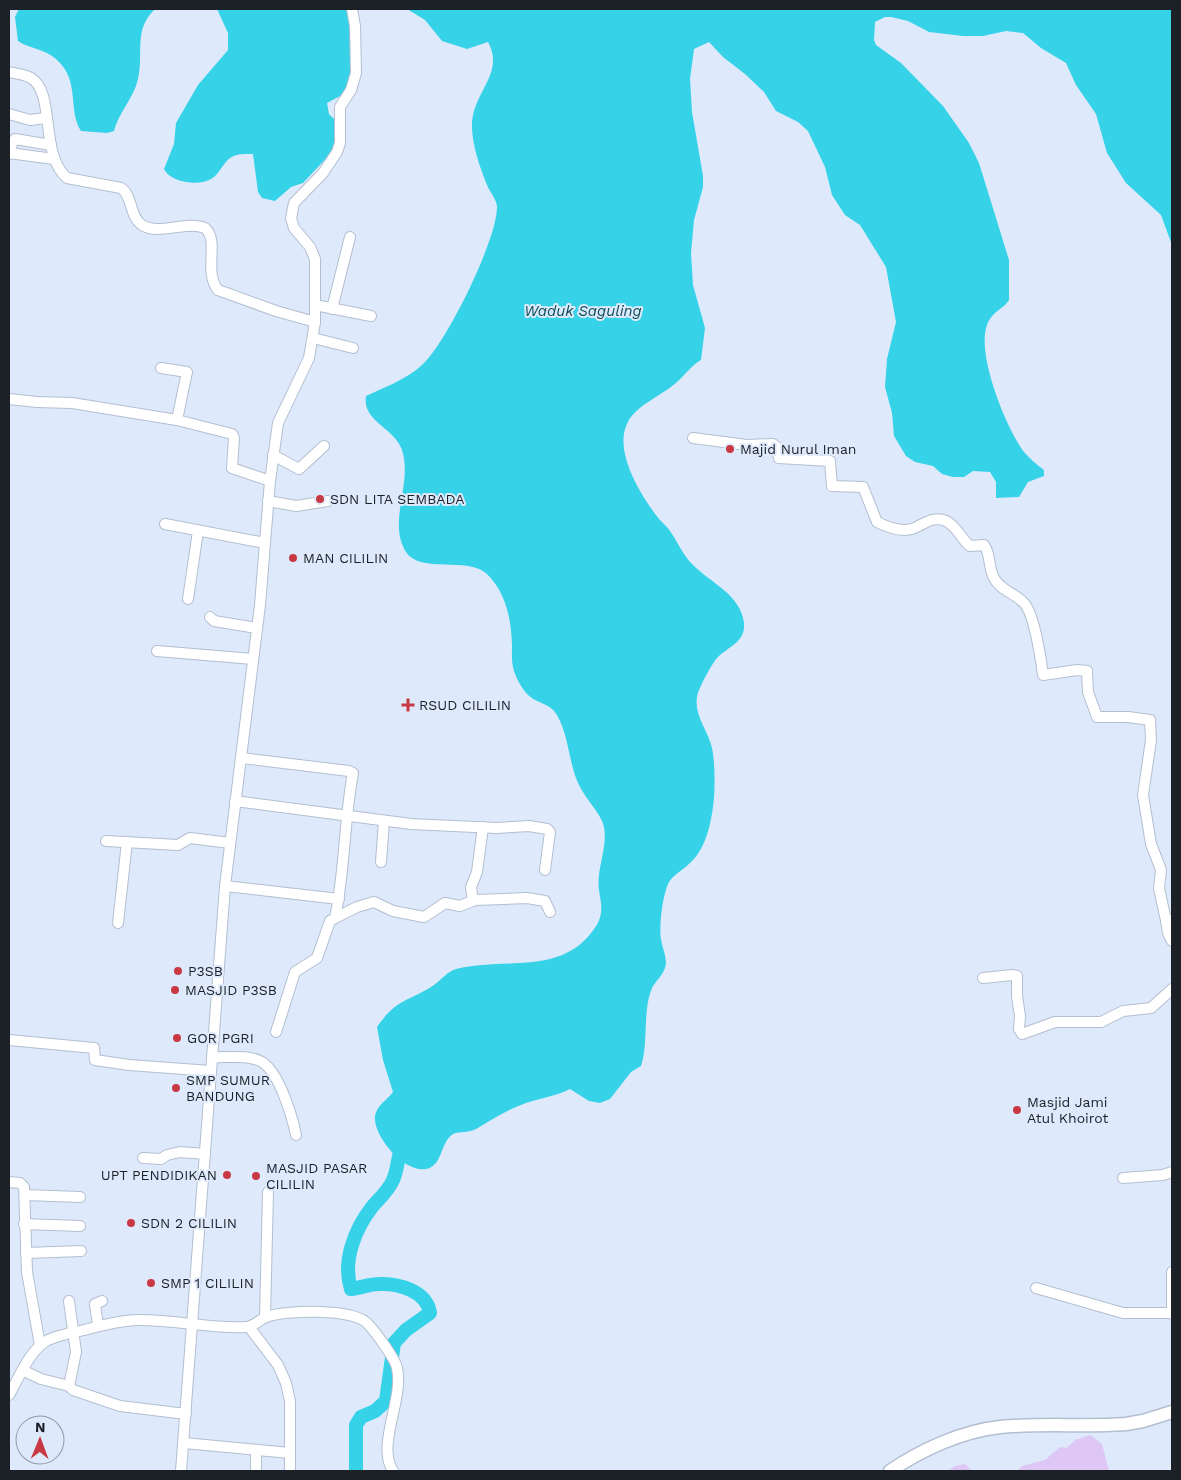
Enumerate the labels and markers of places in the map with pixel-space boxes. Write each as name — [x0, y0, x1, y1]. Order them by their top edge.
place label: Majid Nurul Iman — [740, 441, 857, 457]
marker: Majid Nurul Iman — [724, 443, 736, 455]
place label: SDN LITA SEMBADA — [330, 491, 464, 507]
marker: SDN LITA SEMBADA — [314, 493, 326, 505]
place label: MAN CILILIN — [303, 550, 388, 566]
marker: MAN CILILIN — [287, 552, 299, 564]
place label: RSUD CILILIN — [419, 697, 511, 713]
marker: RSUD CILILIN — [401, 698, 415, 712]
place label: P3SB — [188, 963, 223, 979]
marker: P3SB — [172, 965, 184, 977]
place label: MASJID P3SB — [185, 982, 277, 998]
marker: MASJID P3SB — [169, 984, 181, 996]
place label: GOR PGRI — [187, 1030, 254, 1046]
marker: GOR PGRI — [171, 1032, 183, 1044]
place label: SMP SUMUR BANDUNG — [186, 1072, 270, 1104]
marker: SMP SUMUR BANDUNG — [170, 1082, 182, 1094]
place label: Masjid Jami Atul Khoirot — [1027, 1094, 1109, 1126]
marker: Masjid Jami Atul Khoirot — [1011, 1104, 1023, 1116]
place label: MASJID PASAR CILILIN — [266, 1160, 367, 1192]
place label: UPT PENDIDIKAN — [101, 1167, 217, 1183]
marker: UPT PENDIDIKAN — [221, 1169, 233, 1181]
marker: MASJID PASAR CILILIN — [250, 1170, 262, 1182]
place label: SDN 2 CILILIN — [141, 1215, 237, 1231]
marker: SDN 2 CILILIN — [125, 1217, 137, 1229]
place label: SMP 1 CILILIN — [161, 1275, 254, 1291]
marker: SMP 1 CILILIN — [145, 1277, 157, 1289]

